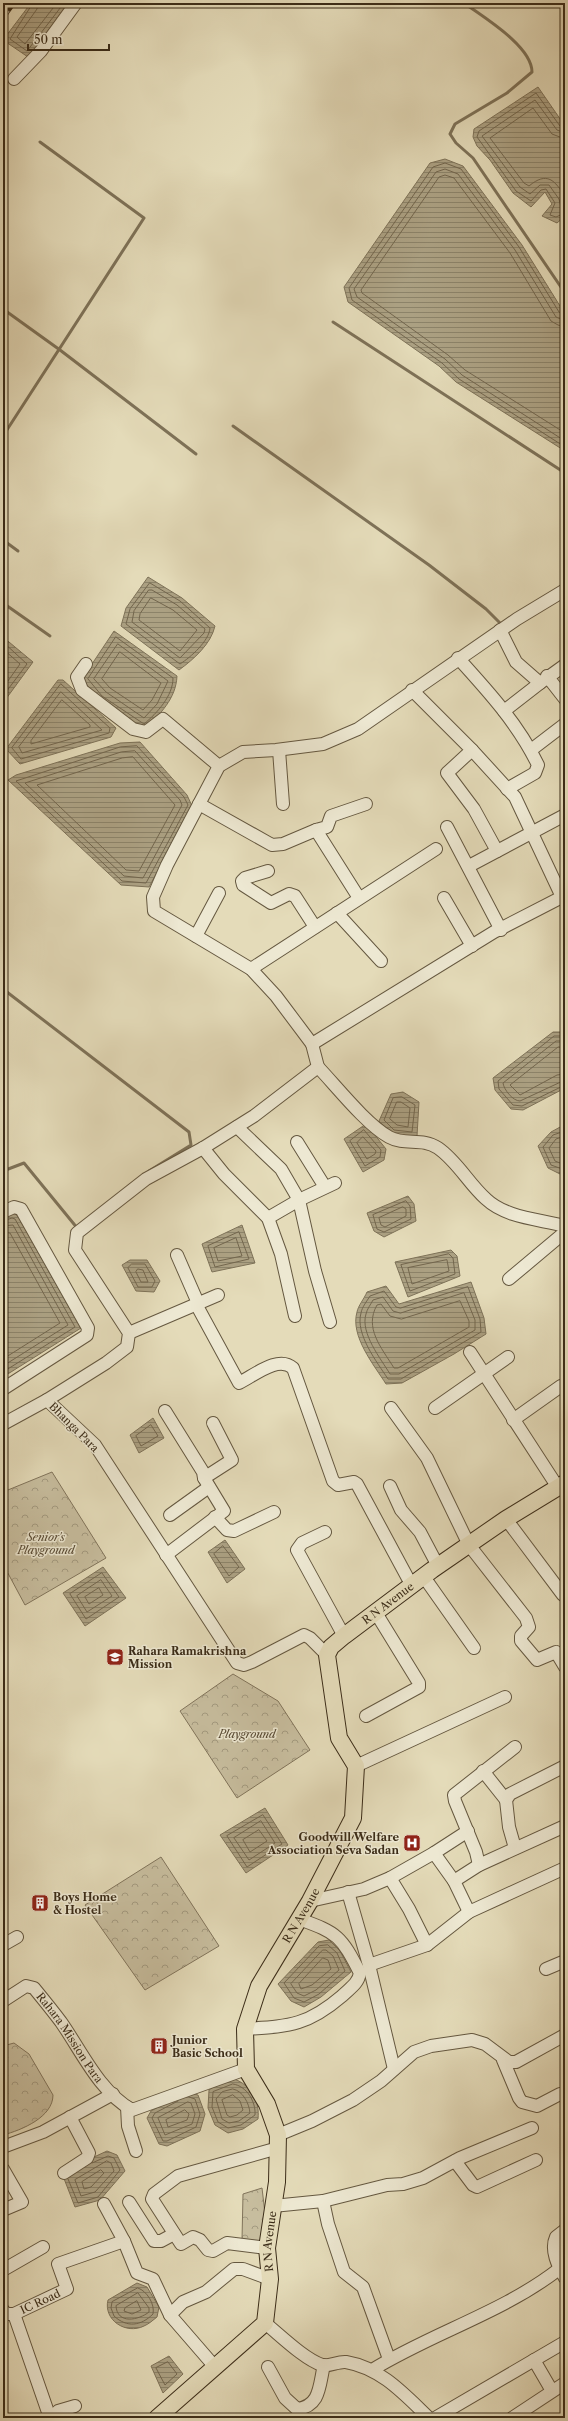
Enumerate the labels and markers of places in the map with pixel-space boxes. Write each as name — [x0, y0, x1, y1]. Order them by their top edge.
place label: Rahara Ramakrishna Mission — [128, 1644, 247, 1671]
school or university icon: Rahara Ramakrishna Mission — [105, 1647, 125, 1667]
place label: Goodwill Welfare Association Seva Sadan — [267, 1830, 399, 1857]
hospital icon: Goodwill Welfare Association Seva Sadan — [402, 1833, 422, 1853]
place label: Boys Home & Hostel — [53, 1890, 117, 1917]
building icon: Boys Home & Hostel — [30, 1893, 50, 1913]
place label: Junior Basic School — [170, 2033, 243, 2060]
building icon: Junior Basic School — [149, 2036, 169, 2056]

